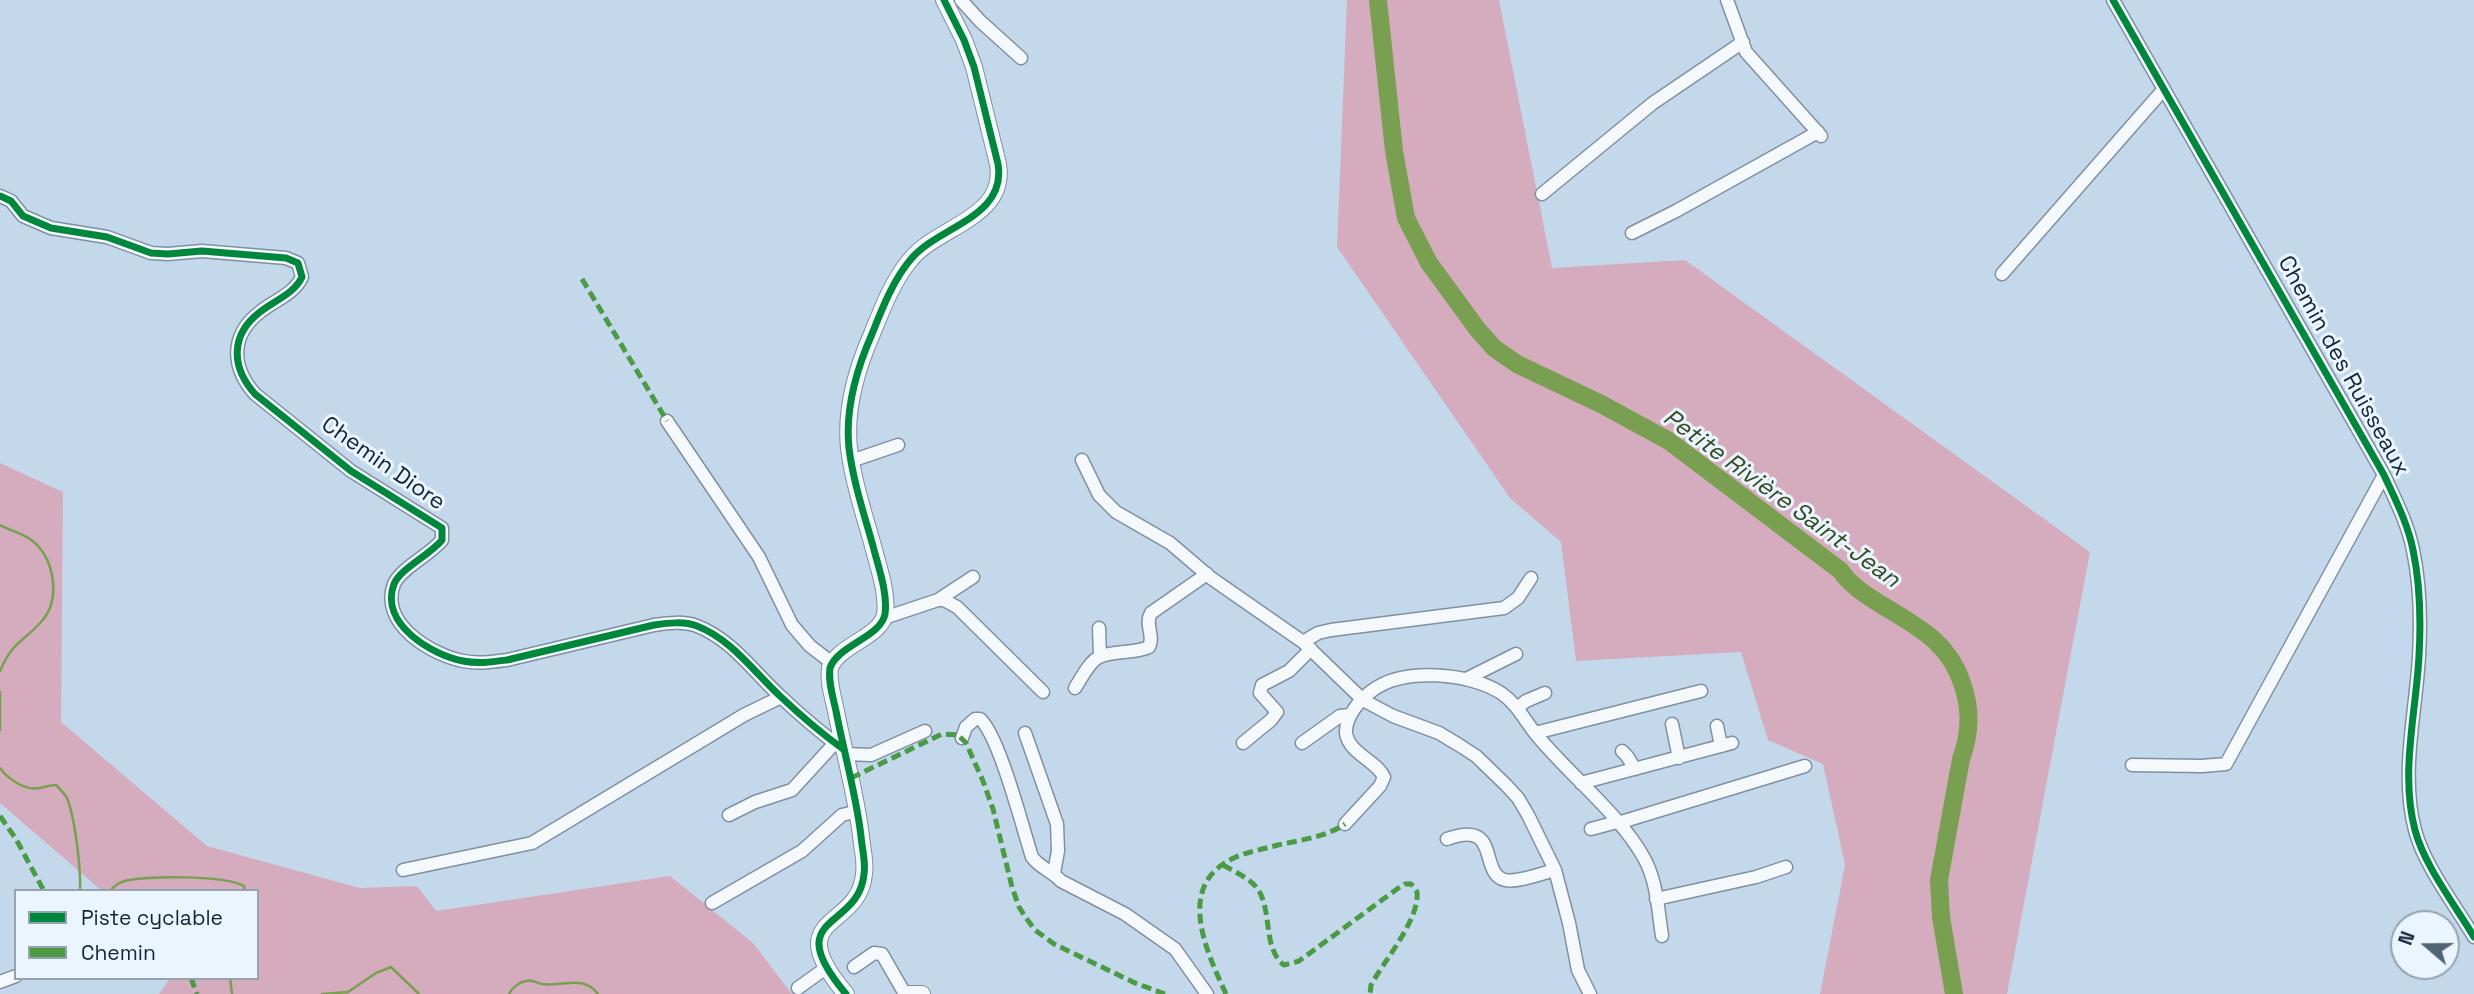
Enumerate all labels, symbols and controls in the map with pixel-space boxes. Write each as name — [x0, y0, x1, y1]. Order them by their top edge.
street label: Chemin des Ruisseaux — [2271, 251, 2415, 481]
water label: Petite Rivière Saint-Jean — [1657, 403, 1905, 595]
street label: Chemin Diore — [316, 411, 450, 517]
legend — [14, 889, 259, 980]
text: Piste cyclable — [81, 904, 223, 931]
north arrow — [2390, 910, 2460, 980]
text: N — [2393, 928, 2421, 949]
text: Chemin — [81, 939, 156, 966]

